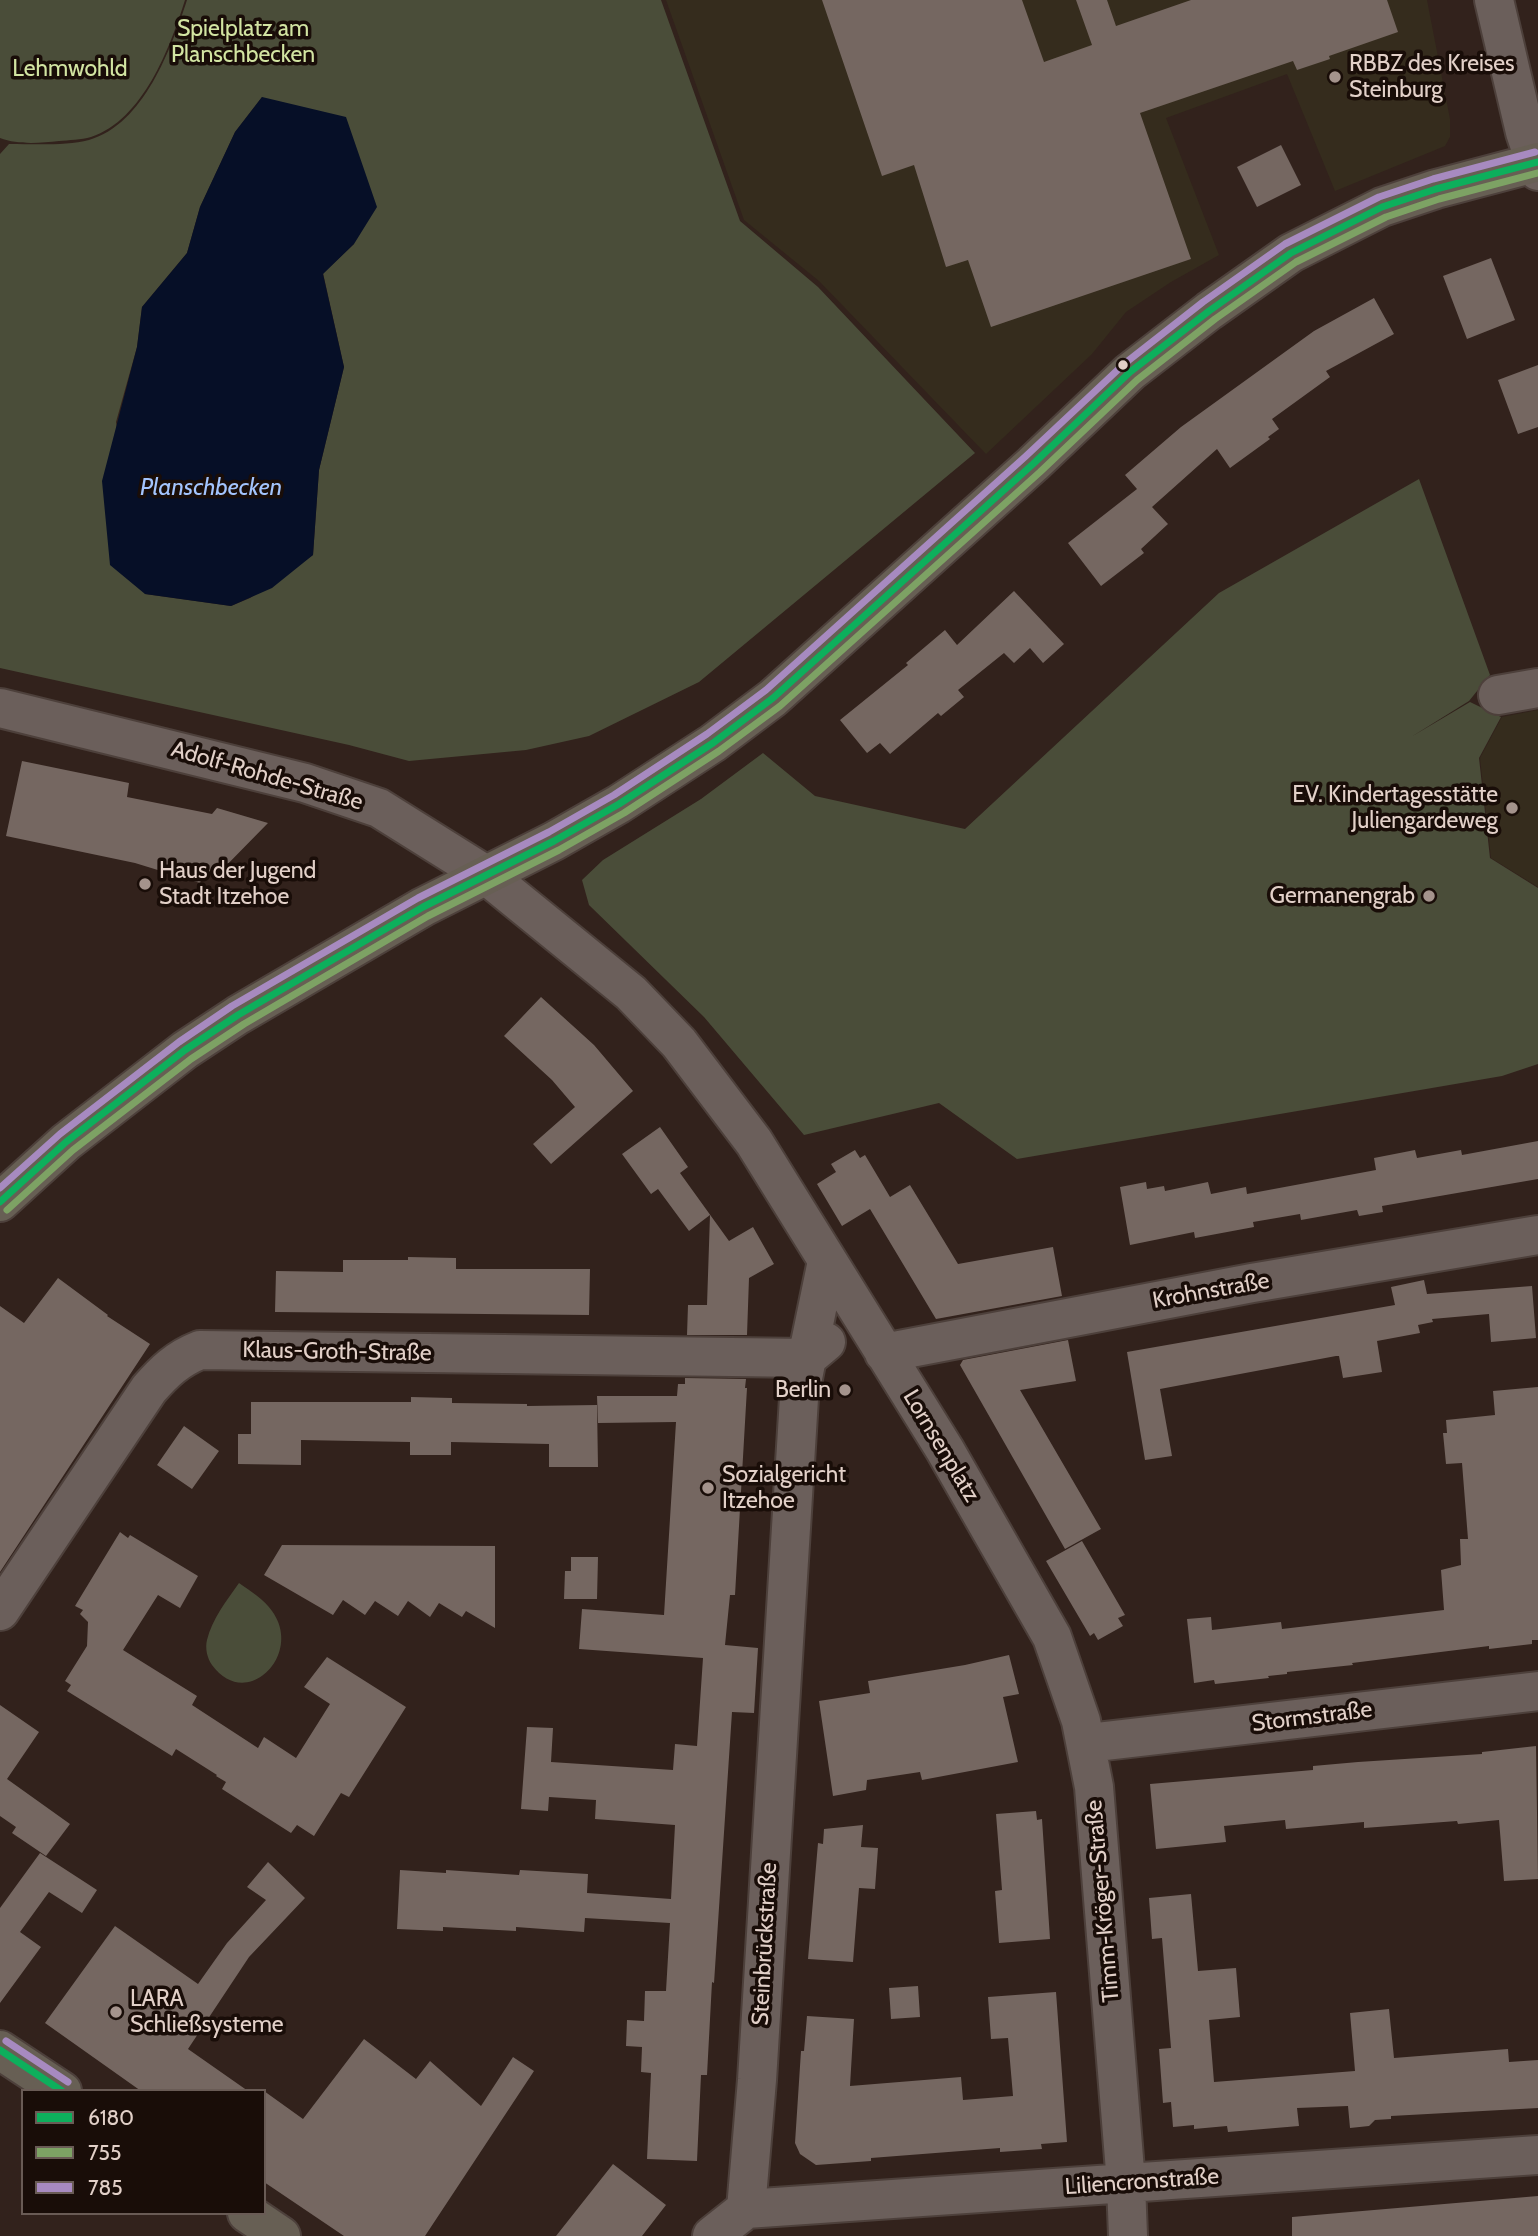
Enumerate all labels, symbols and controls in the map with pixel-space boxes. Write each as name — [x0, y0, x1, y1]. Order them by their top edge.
park label: Spielplatz am Planschbecken — [171, 15, 315, 69]
place label: RBBZ des Kreises Steinburg — [1349, 50, 1515, 104]
park label: Lehmwohld — [12, 55, 128, 83]
marker: RBBZ des Kreises Steinburg — [1327, 69, 1343, 85]
unlabelled marker — [1116, 358, 1130, 372]
water label: Planschbecken — [140, 474, 282, 502]
street label: Adolf-Rohde-Straße — [168, 735, 366, 817]
place label: EV. Kindertagesstätte Juliengardeweg — [1292, 781, 1498, 835]
marker: EV. Kindertagesstätte Juliengardeweg — [1504, 800, 1520, 816]
place label: Haus der Jugend Stadt Itzehoe — [159, 857, 316, 911]
marker: Haus der Jugend Stadt Itzehoe — [137, 876, 153, 892]
place label: Germanengrab — [1270, 882, 1415, 910]
marker: Germanengrab — [1421, 888, 1437, 904]
street label: Krohnstraße — [1150, 1267, 1272, 1315]
street label: Klaus-Groth-Straße — [242, 1337, 432, 1367]
place label: Berlin — [775, 1376, 831, 1404]
marker: Berlin — [837, 1382, 853, 1398]
street label: Lornsenplatz — [897, 1385, 985, 1507]
place label: Sozialgericht Itzehoe — [722, 1461, 846, 1515]
marker: Sozialgericht Itzehoe — [700, 1480, 716, 1496]
street label: Stormstraße — [1250, 1696, 1374, 1738]
street label: Timm-Kröger-Straße — [1080, 1799, 1126, 2003]
street label: Steinbrückstraße — [747, 1862, 783, 2026]
place label: LARA Schließsysteme — [130, 1985, 284, 2039]
marker: LARA Schließsysteme — [108, 2004, 124, 2020]
legend — [21, 2089, 266, 2215]
text: 6180 — [88, 2105, 134, 2130]
text: 755 — [88, 2140, 121, 2165]
street label: Liliencronstraße — [1064, 2163, 1220, 2201]
text: 785 — [88, 2175, 123, 2200]

